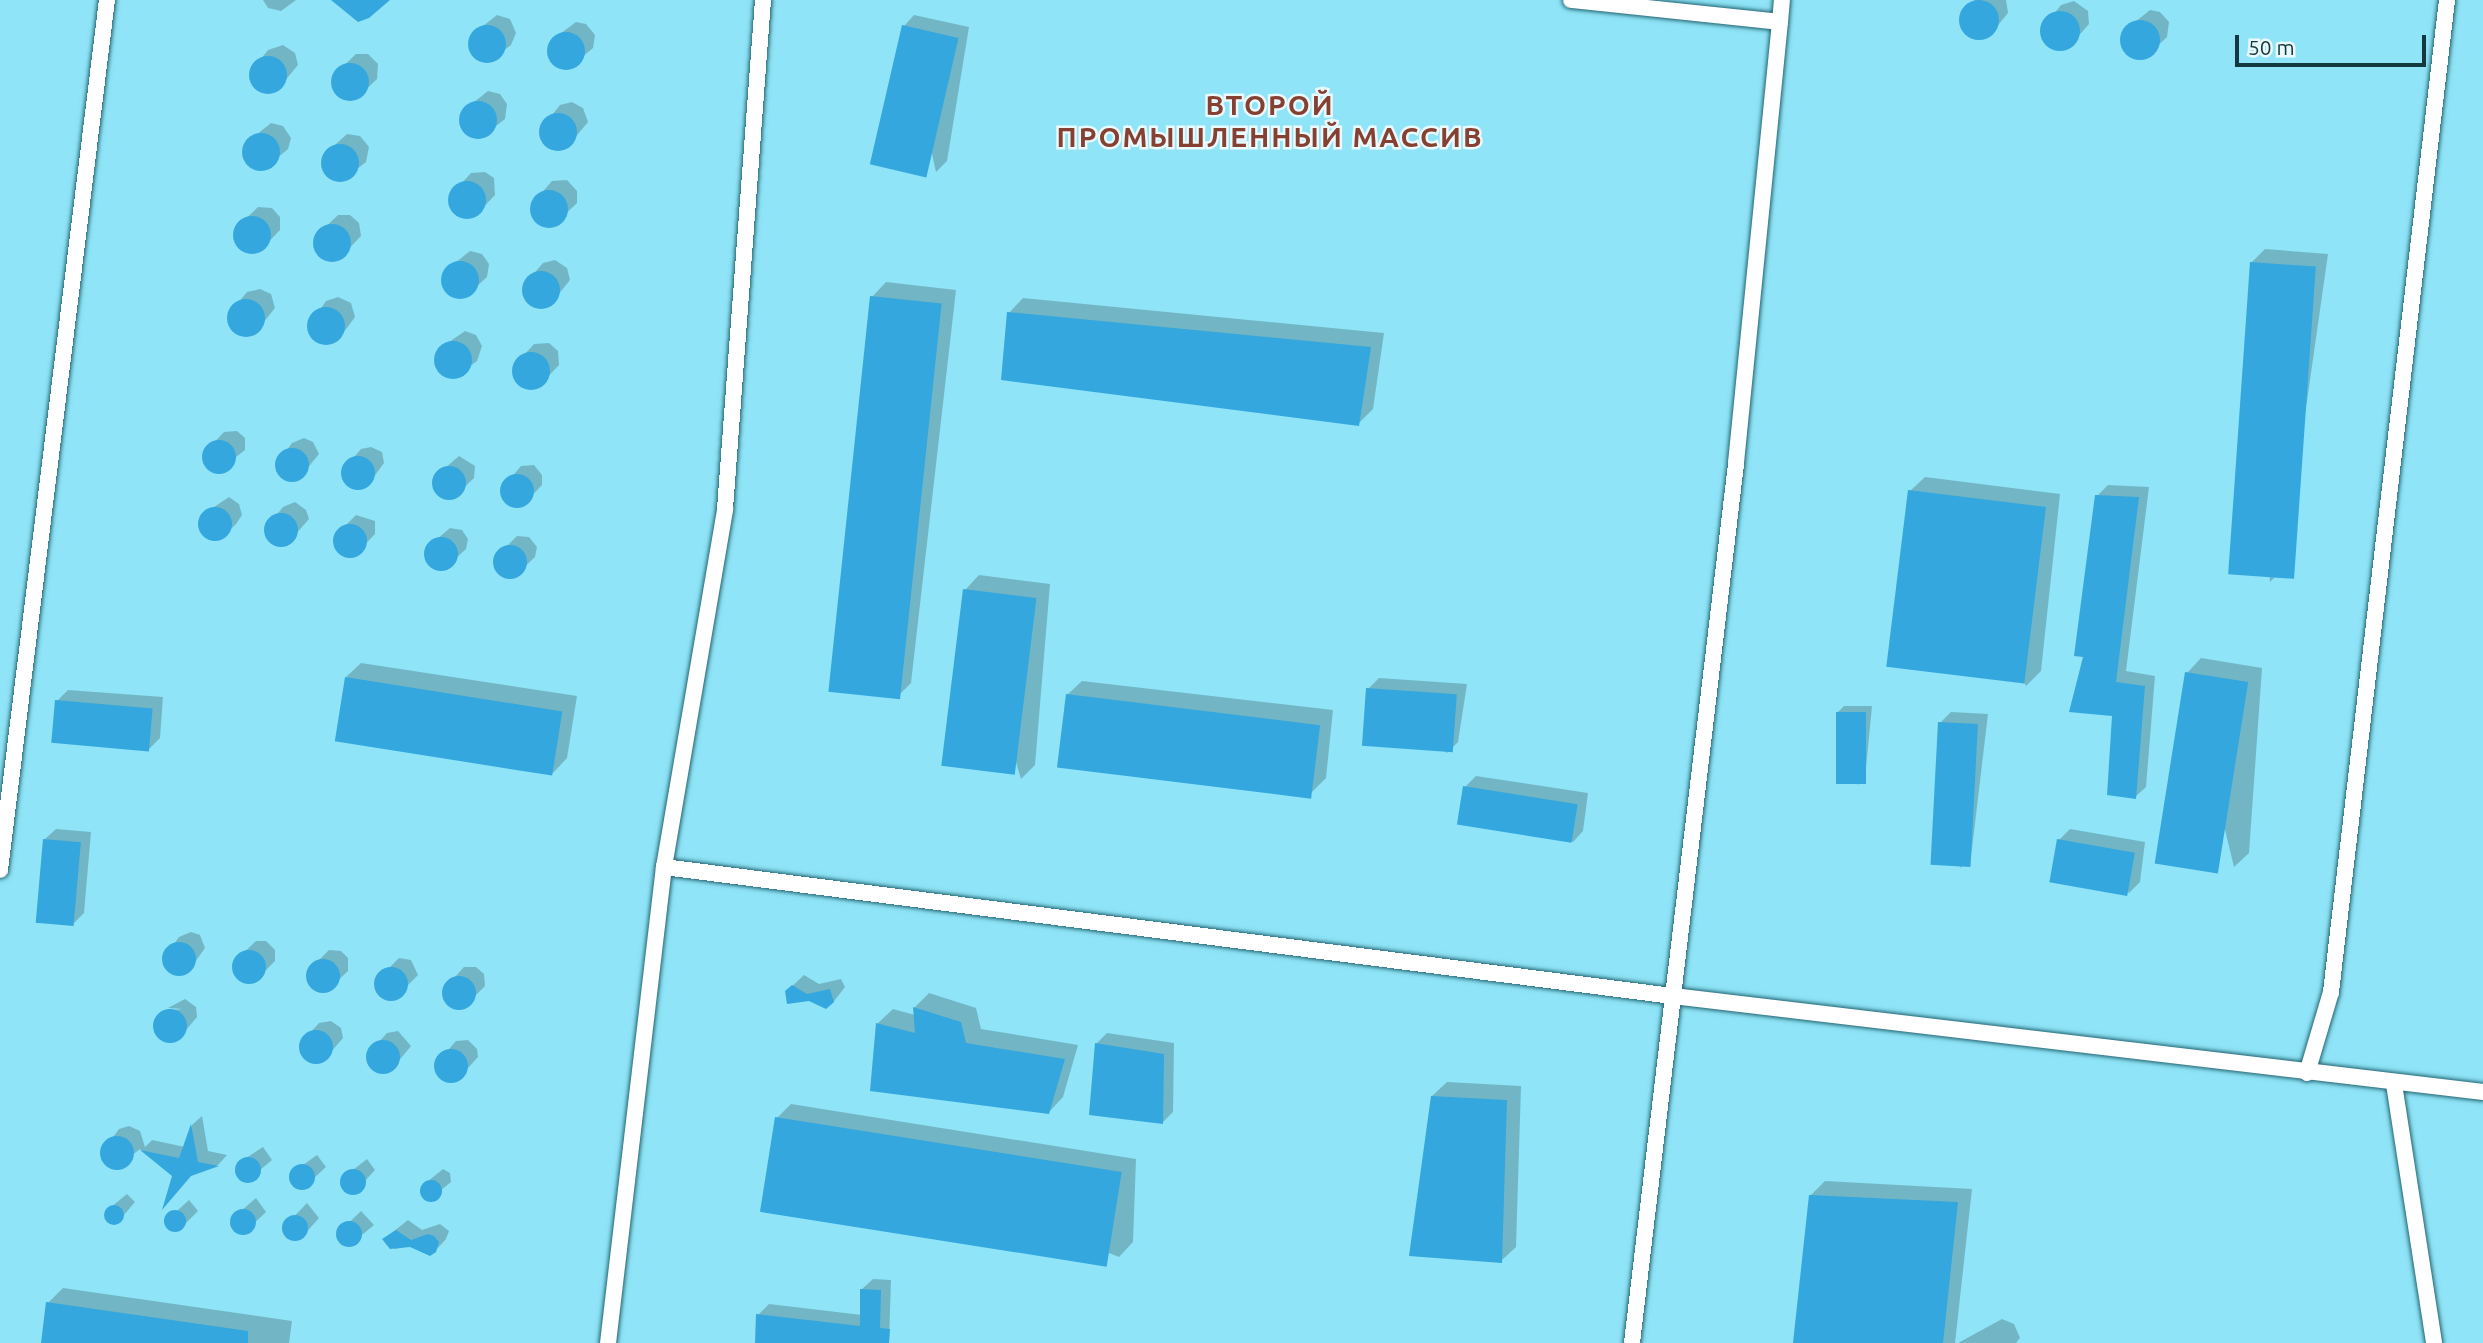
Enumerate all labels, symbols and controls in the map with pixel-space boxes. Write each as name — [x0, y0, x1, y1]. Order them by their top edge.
scale bar — [2238, 21, 2429, 65]
text: 50 m — [2248, 35, 2295, 59]
district label: ВТОРОЙ ПРОМЫШЛЕННЫЙ МАССИВ — [1059, 88, 1481, 154]

